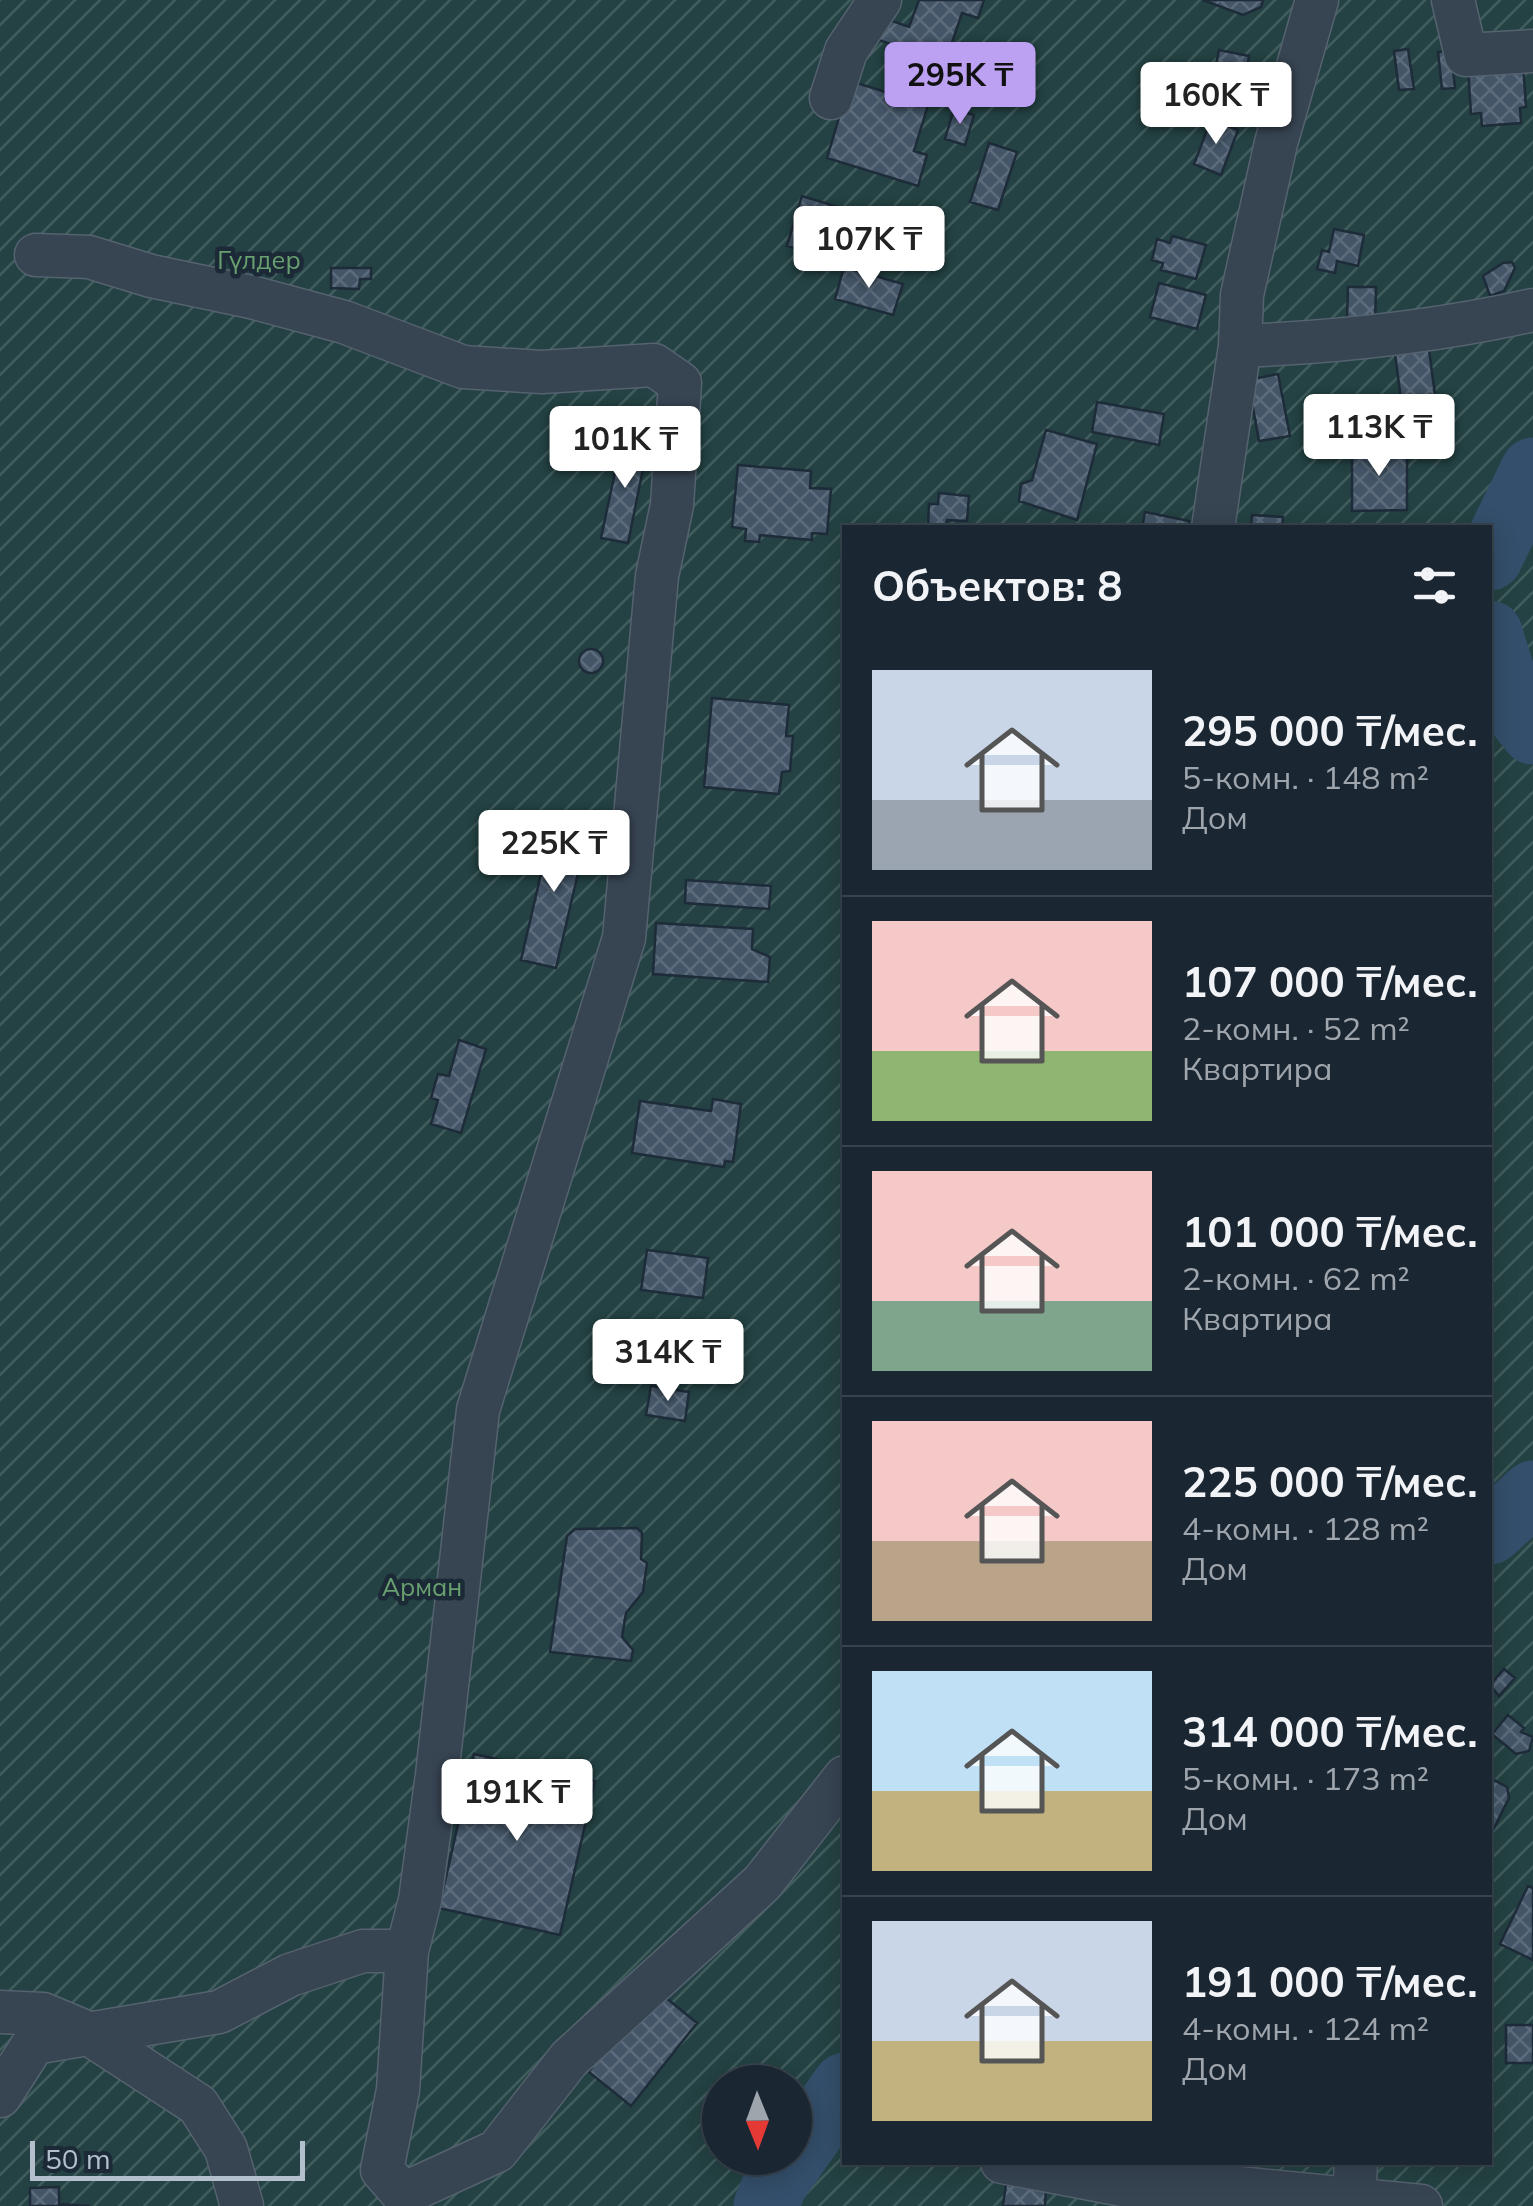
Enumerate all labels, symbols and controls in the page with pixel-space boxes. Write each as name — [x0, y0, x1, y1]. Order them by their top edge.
pin: 295K ₸ — [879, 42, 1041, 127]
text: 295K ₸ — [907, 54, 1013, 94]
pin: 160K ₸ — [1135, 62, 1297, 147]
text: 160K ₸ — [1163, 74, 1269, 114]
pin: 107K ₸ — [788, 206, 950, 291]
text: 107K ₸ — [816, 218, 922, 258]
park label: Гүлдер — [217, 244, 301, 275]
pin: 113K ₸ — [1298, 394, 1460, 479]
pin: 101K ₸ — [544, 406, 706, 491]
text: 113K ₸ — [1326, 406, 1432, 446]
text: 101K ₸ — [572, 418, 678, 458]
icon: filters — [1407, 558, 1462, 613]
text: Объектов: 8 — [872, 559, 1122, 612]
text: 295 000 ₸/мес. — [1182, 704, 1478, 757]
icon: home — [952, 710, 1072, 830]
text: 5-комн. · 148 m² — [1182, 757, 1429, 797]
text: Дом — [1182, 797, 1248, 837]
pin: 225K ₸ — [473, 810, 635, 895]
text: 225K ₸ — [501, 822, 607, 862]
text: 107 000 ₸/мес. — [1182, 955, 1478, 1008]
icon: home — [952, 961, 1072, 1081]
text: 2-комн. · 52 m² — [1182, 1008, 1410, 1048]
text: Квартира — [1182, 1048, 1333, 1088]
text: 101 000 ₸/мес. — [1182, 1205, 1478, 1258]
icon: home — [952, 1211, 1072, 1331]
text: 2-комн. · 62 m² — [1182, 1258, 1410, 1298]
text: Квартира — [1182, 1298, 1333, 1338]
pin: 314K ₸ — [587, 1319, 749, 1404]
text: 314K ₸ — [615, 1331, 721, 1371]
text: 225 000 ₸/мес. — [1182, 1455, 1478, 1508]
icon: home — [952, 1461, 1072, 1581]
text: 4-комн. · 128 m² — [1182, 1508, 1429, 1548]
text: Дом — [1182, 1548, 1248, 1588]
park label: Арман — [382, 1571, 462, 1602]
text: 314 000 ₸/мес. — [1182, 1705, 1478, 1758]
icon: home — [952, 1711, 1072, 1831]
text: 5-комн. · 173 m² — [1182, 1758, 1429, 1798]
pin: 191K ₸ — [436, 1759, 598, 1844]
text: 191K ₸ — [464, 1771, 570, 1811]
text: Дом — [1182, 1798, 1248, 1838]
text: 191 000 ₸/мес. — [1182, 1955, 1478, 2008]
icon: home — [952, 1961, 1072, 2081]
text: 4-комн. · 124 m² — [1182, 2008, 1429, 2048]
text: Дом — [1182, 2048, 1248, 2088]
north arrow — [702, 2065, 812, 2175]
map controls — [702, 2065, 812, 2175]
scale bar — [30, 2136, 305, 2180]
text: 50 m — [45, 2141, 111, 2176]

